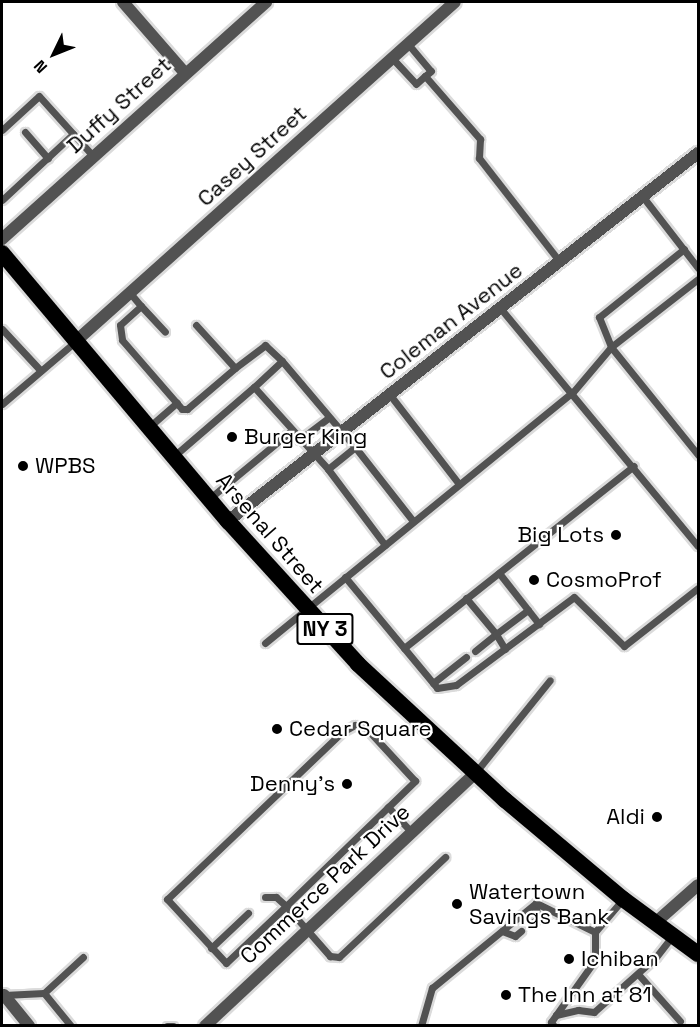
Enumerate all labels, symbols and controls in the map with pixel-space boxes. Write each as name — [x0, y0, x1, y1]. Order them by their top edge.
north arrow — [24, 24, 84, 84]
street label: Duffy Street — [61, 51, 177, 159]
text: N — [29, 56, 52, 78]
street label: Casey Street — [192, 100, 312, 212]
street label: Coleman Avenue — [374, 257, 528, 385]
place label: Burger King — [244, 424, 367, 450]
marker: Burger King — [225, 430, 239, 444]
place label: WPBS — [35, 453, 95, 479]
marker: WPBS — [16, 459, 30, 473]
street label: Arsenal Street — [211, 467, 329, 599]
place label: Big Lots — [517, 522, 604, 548]
marker: Big Lots — [609, 528, 623, 542]
place label: CosmoProf — [546, 567, 662, 593]
marker: CosmoProf — [527, 573, 541, 587]
road number: NY 3 — [295, 611, 355, 647]
place label: Cedar Square — [289, 716, 432, 742]
marker: Cedar Square — [270, 722, 284, 736]
place label: Denny's — [250, 771, 335, 797]
marker: Denny's — [340, 777, 354, 791]
street label: Commerce Park Drive — [235, 798, 415, 970]
place label: Aldi — [606, 804, 645, 830]
marker: Aldi — [650, 810, 664, 824]
place label: Watertown Savings Bank — [469, 878, 609, 930]
marker: Watertown Savings Bank — [450, 897, 464, 911]
place label: Ichiban — [581, 946, 659, 972]
marker: Ichiban — [562, 952, 576, 966]
place label: The Inn at 81 — [518, 982, 652, 1008]
marker: The Inn at 81 — [499, 988, 513, 1002]

